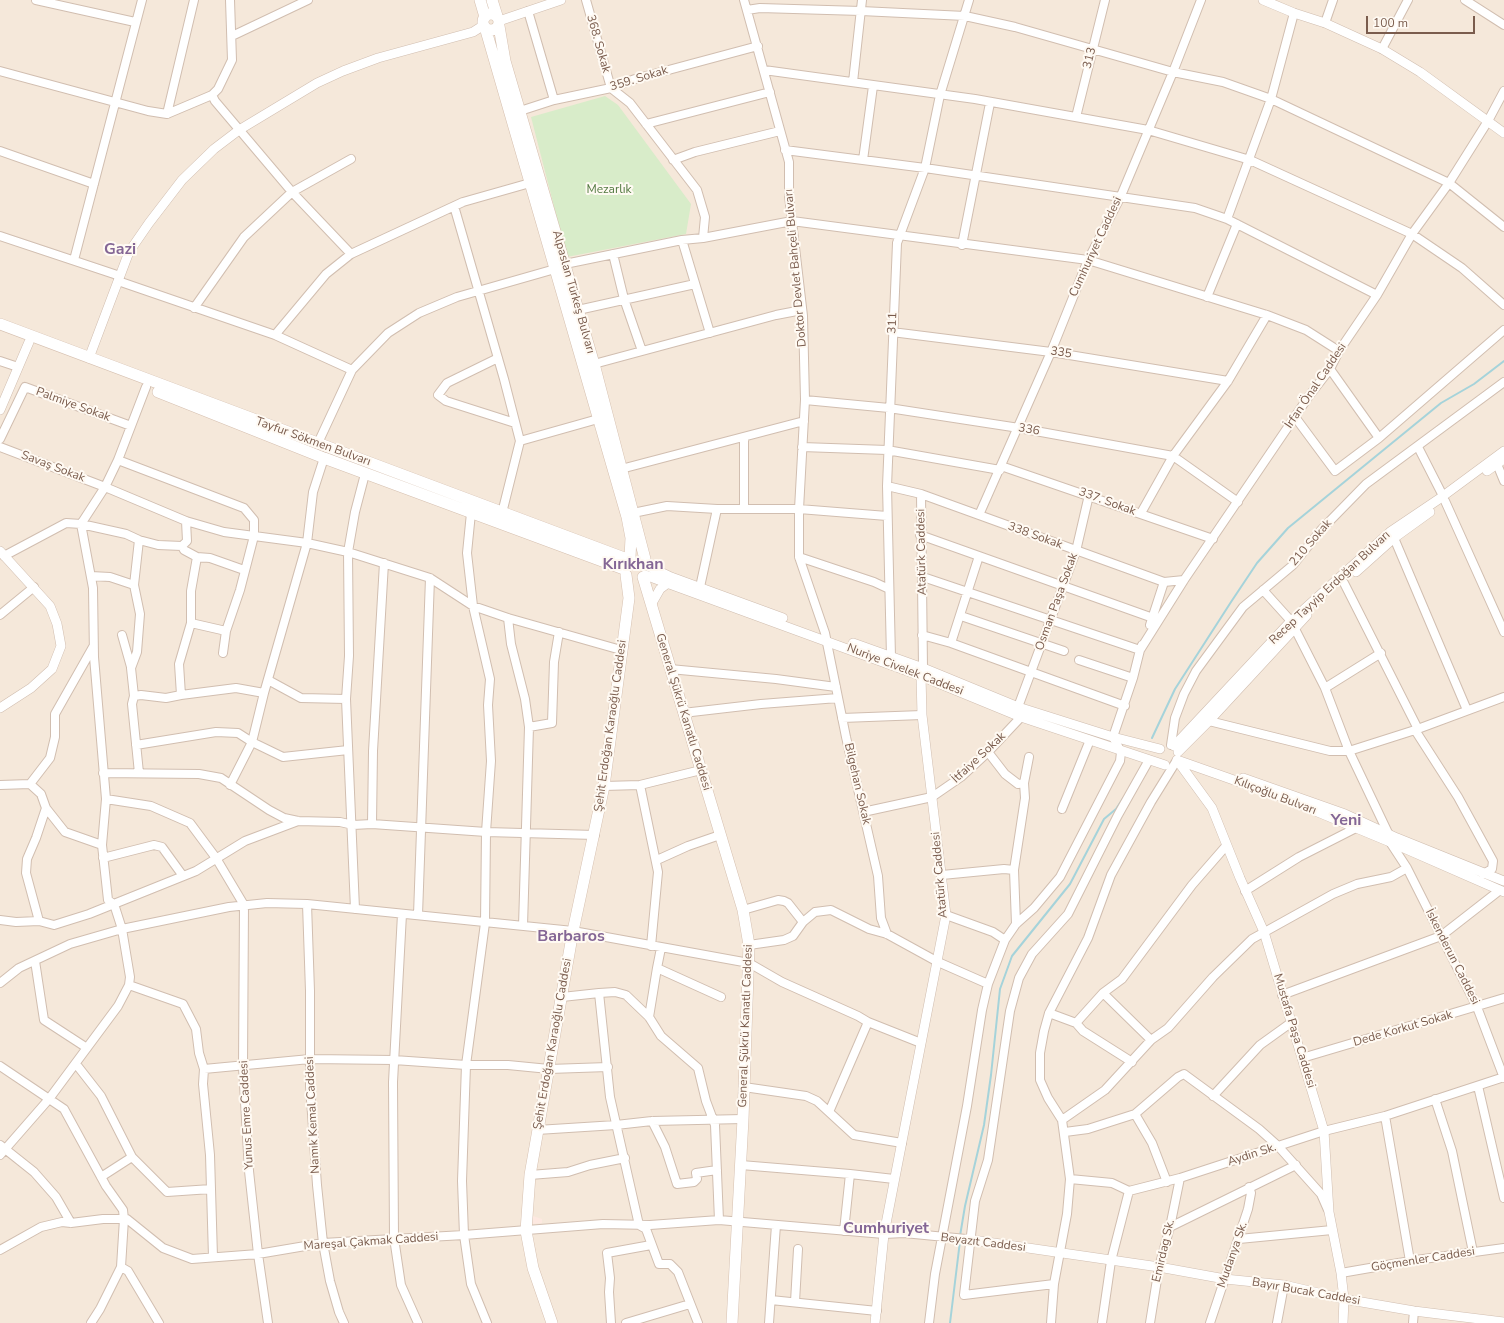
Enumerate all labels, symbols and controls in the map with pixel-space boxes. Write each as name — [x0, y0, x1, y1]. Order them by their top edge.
scale bar — [1368, 8, 1477, 34]
street label: 368. Sokak — [583, 13, 613, 75]
text: 100 m — [1373, 15, 1408, 31]
street label: 313 — [1080, 46, 1100, 70]
street label: 359. Sokak — [608, 63, 670, 95]
park label: Mezarlık — [586, 183, 632, 197]
street label: Doktor Devlet Bahçeli Bulvarı — [782, 188, 810, 348]
street label: Cumhuriyet Caddesi — [1067, 195, 1125, 299]
street label: Alpaslan Türkeş Bulvarı — [549, 229, 597, 355]
district label: Gazi — [104, 240, 136, 260]
street label: 311 — [885, 312, 901, 334]
street label: İrfan Önal Caddesi — [1282, 340, 1350, 432]
street label: 335 — [1049, 344, 1073, 362]
street label: Palmiye Sokak — [34, 385, 112, 425]
street label: Tayfur Sökmen Bulvarı — [254, 414, 372, 470]
street label: 336 — [1017, 421, 1041, 439]
street label: Savaş Sokak — [19, 448, 87, 486]
street label: 337. Sokak — [1076, 485, 1138, 519]
street label: Atatürk Caddesi — [914, 509, 930, 595]
street label: 210 Sokak — [1287, 517, 1335, 569]
street label: 338 Sokak — [1006, 519, 1064, 553]
street label: Recep Tayyip Erdoğan Bulvarı — [1267, 528, 1393, 648]
street label: Osman Paşa Sokak — [1033, 551, 1081, 653]
district label: Kırıkhan — [602, 555, 664, 575]
street label: General Şükrü Kanatlı Caddesi — [652, 632, 714, 792]
street label: Şehit Erdoğan Karaoğlu Caddesi — [592, 639, 630, 813]
street label: Nuriye Civelek Caddesi — [845, 641, 965, 699]
street label: İtfaiye Sokak — [949, 729, 1009, 787]
street label: Bilgehan Sokak — [841, 742, 873, 826]
street label: Kılıçoğlu Bulvarı — [1232, 774, 1318, 818]
district label: Yeni — [1331, 811, 1361, 831]
street label: Atatürk Caddesi — [929, 831, 951, 919]
street label: İskenderun Caddesi — [1422, 907, 1482, 1007]
district label: Barbaros — [537, 927, 605, 947]
street label: General Şükrü Kanatlı Caddesi — [736, 944, 756, 1108]
street label: Şehit Erdoğan Karaoğlu Caddesi — [531, 957, 575, 1131]
street label: Mustafa Paşa Caddesi — [1270, 972, 1318, 1090]
street label: Dede Korkut Sokak — [1352, 1008, 1454, 1050]
street label: Namık Kemal Caddesi — [303, 1056, 323, 1174]
street label: Yunus Emre Caddesi — [237, 1060, 257, 1170]
street label: Aydin Sk. — [1226, 1140, 1278, 1170]
street label: Emirdag Sk. — [1150, 1218, 1178, 1284]
district label: Cumhuriyet — [843, 1219, 929, 1239]
street label: Mudanya Sk. — [1215, 1220, 1251, 1290]
street label: Mareşal Çakmak Caddesi — [303, 1230, 439, 1254]
street label: Beyazıt Caddesi — [940, 1231, 1026, 1255]
street label: Göçmenler Caddesi — [1370, 1245, 1476, 1275]
street label: Bayır Bucak Caddesi — [1251, 1275, 1361, 1309]

